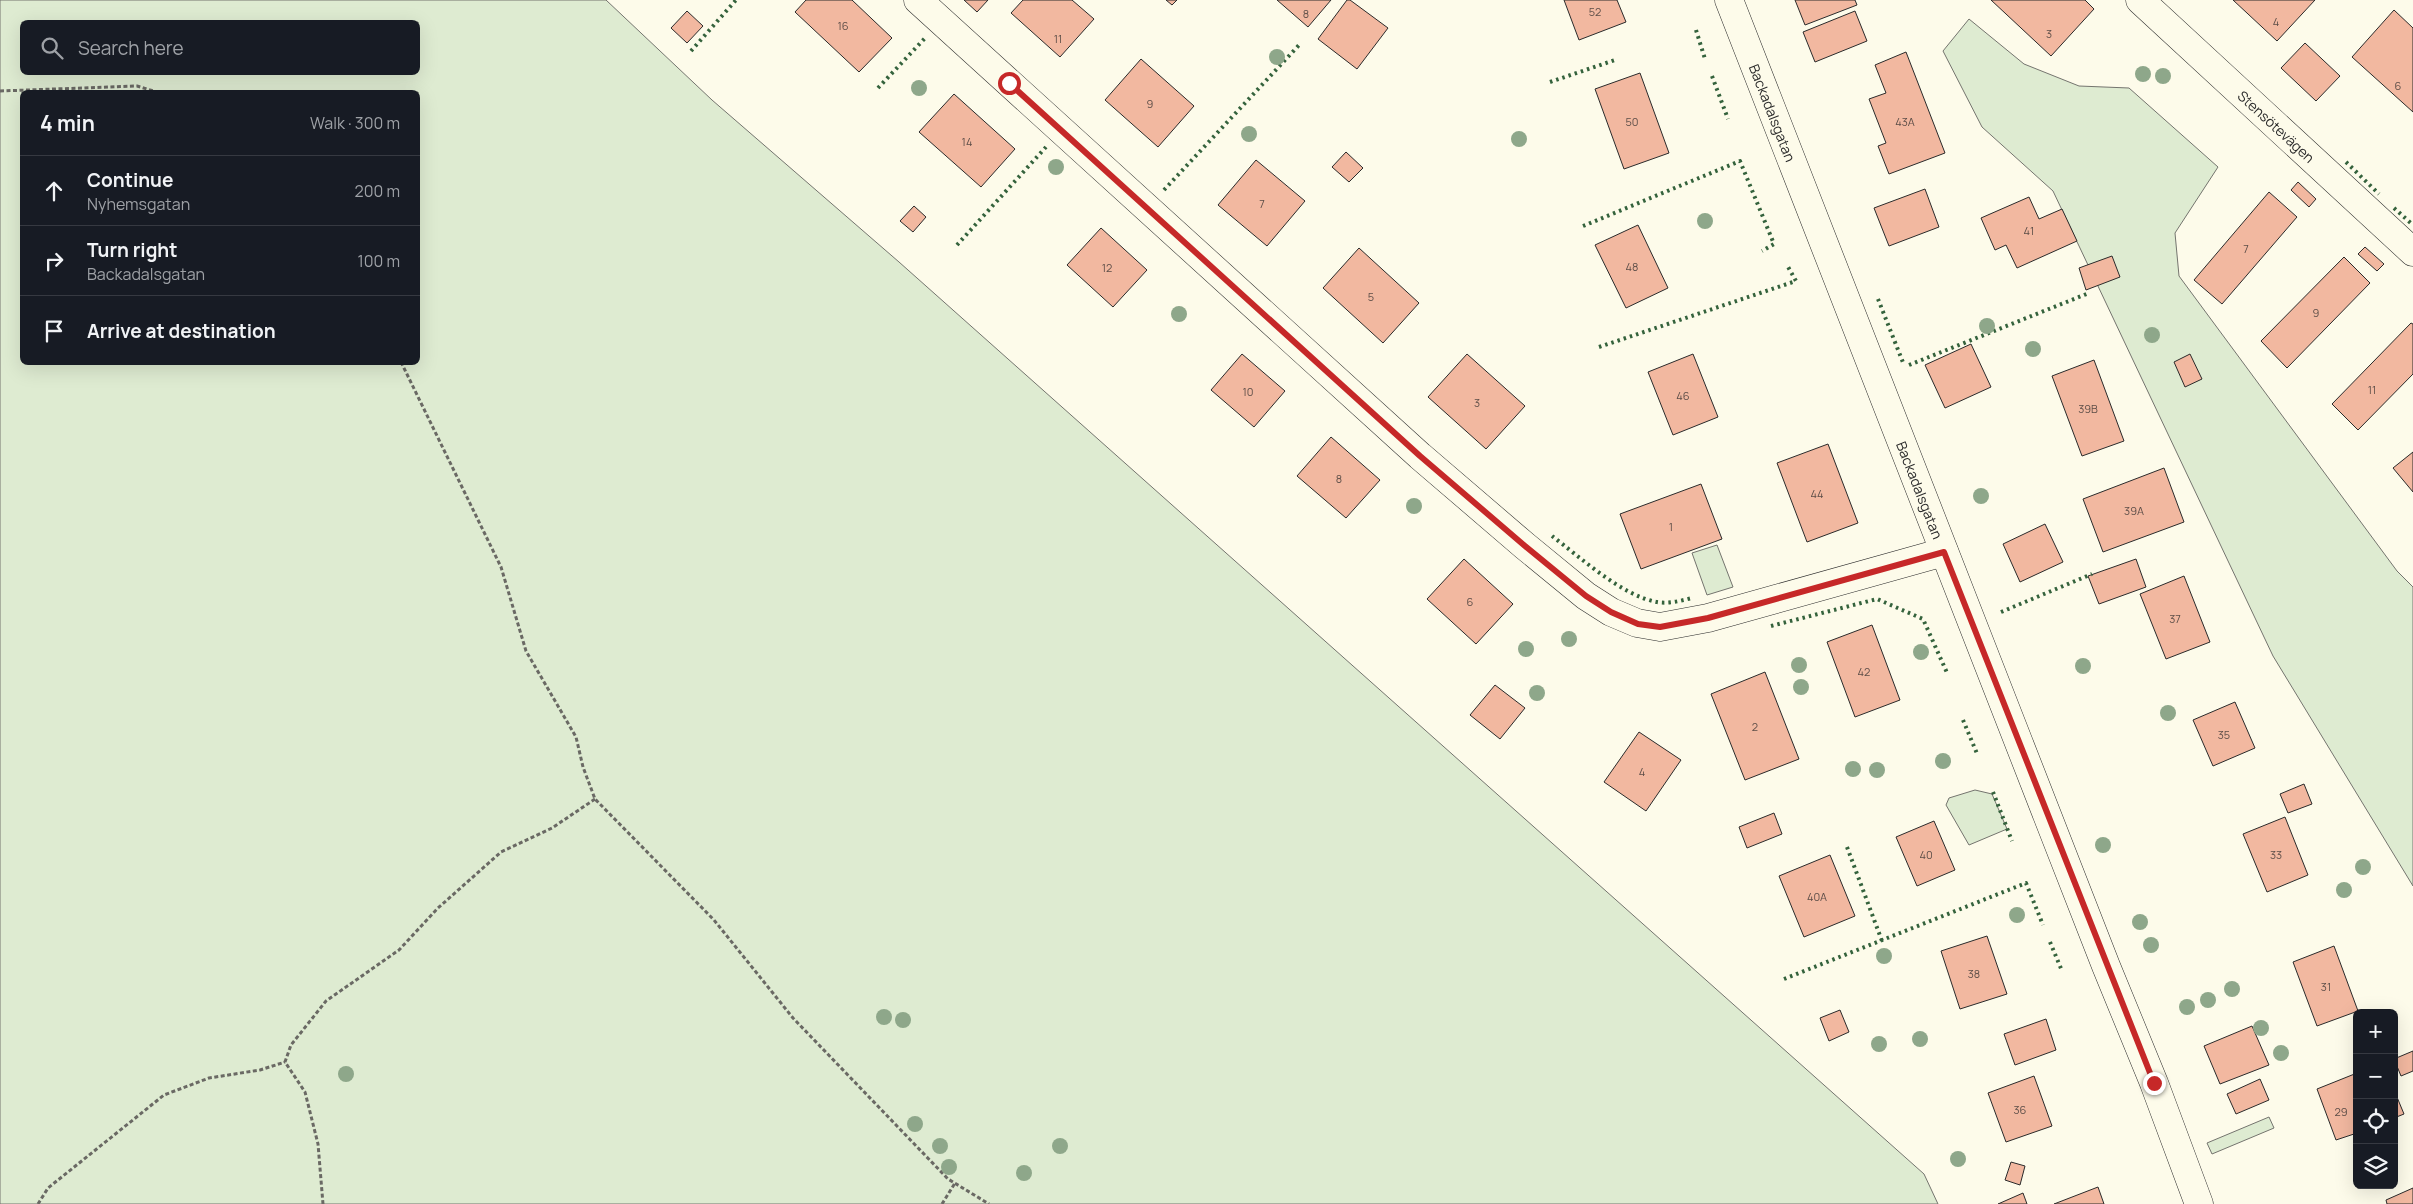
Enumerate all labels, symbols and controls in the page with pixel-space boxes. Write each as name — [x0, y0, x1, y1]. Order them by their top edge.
house number: 52 — [1589, 4, 1601, 19]
house number: 8 — [1303, 6, 1309, 21]
house number: 4 — [2273, 14, 2279, 29]
house number: 16 — [837, 18, 849, 33]
search box — [20, 20, 420, 75]
house number: 3 — [2046, 26, 2052, 41]
house number: 11 — [1054, 31, 1062, 46]
icon: search — [38, 34, 66, 62]
text: Search here — [78, 35, 184, 61]
street label: Backadalsgatan — [1745, 61, 1801, 164]
route start — [998, 72, 1021, 95]
house number: 6 — [2395, 78, 2402, 93]
street label: Stensötevägen — [2234, 86, 2319, 166]
house number: 9 — [1147, 96, 1154, 111]
text: 4 min — [40, 109, 95, 137]
text: Walk · 300 m — [310, 112, 400, 134]
house number: 50 — [1625, 114, 1639, 129]
house number: 43A — [1895, 114, 1915, 129]
house number: 14 — [962, 134, 972, 149]
text: Continue — [87, 167, 173, 193]
icon: ahead — [40, 177, 68, 205]
text: 200 m — [355, 180, 400, 202]
text: Nyhemsgatan — [87, 193, 190, 215]
house number: 7 — [1259, 196, 1265, 211]
house number: 41 — [2024, 223, 2034, 238]
text: Turn right — [87, 237, 177, 263]
house number: 7 — [2243, 241, 2249, 256]
icon: right — [40, 247, 68, 275]
text: 100 m — [357, 250, 400, 272]
house number: 48 — [1626, 259, 1638, 274]
house number: 12 — [1102, 260, 1112, 275]
text: Backadalsgatan — [87, 263, 205, 285]
house number: 5 — [1368, 289, 1374, 304]
house number: 9 — [2313, 305, 2320, 320]
icon: arrive — [40, 317, 68, 345]
text: Arrive at destination — [87, 318, 276, 344]
house number: 11 — [2368, 382, 2376, 397]
house number: 10 — [1242, 384, 1254, 399]
house number: 46 — [1676, 388, 1690, 403]
house number: 3 — [1474, 395, 1480, 410]
house number: 39B — [2078, 401, 2098, 416]
street label: Backadalsgatan — [1893, 438, 1948, 542]
house number: 8 — [1336, 471, 1342, 486]
house number: 44 — [1810, 486, 1824, 501]
house number: 39A — [2124, 503, 2144, 518]
house number: 1 — [1669, 519, 1673, 534]
house number: 6 — [1467, 594, 1474, 609]
house number: 37 — [2169, 611, 2181, 626]
house number: 42 — [1858, 664, 1870, 679]
house number: 2 — [1752, 719, 1758, 734]
house number: 35 — [2218, 727, 2230, 742]
house number: 4 — [1639, 764, 1645, 779]
house number: 40 — [1919, 847, 1933, 862]
house number: 33 — [2270, 847, 2282, 862]
house number: 40A — [1807, 889, 1827, 904]
house number: 38 — [1968, 966, 1980, 981]
house number: 31 — [2321, 979, 2331, 994]
map controls — [2353, 1009, 2398, 1189]
button: + — [2353, 1009, 2398, 1054]
button: − — [2353, 1054, 2398, 1099]
route end — [2143, 1072, 2166, 1095]
button: locate — [2353, 1099, 2398, 1144]
house number: 36 — [2014, 1102, 2027, 1117]
house number: 29 — [2334, 1104, 2348, 1119]
button: layers — [2353, 1144, 2398, 1189]

